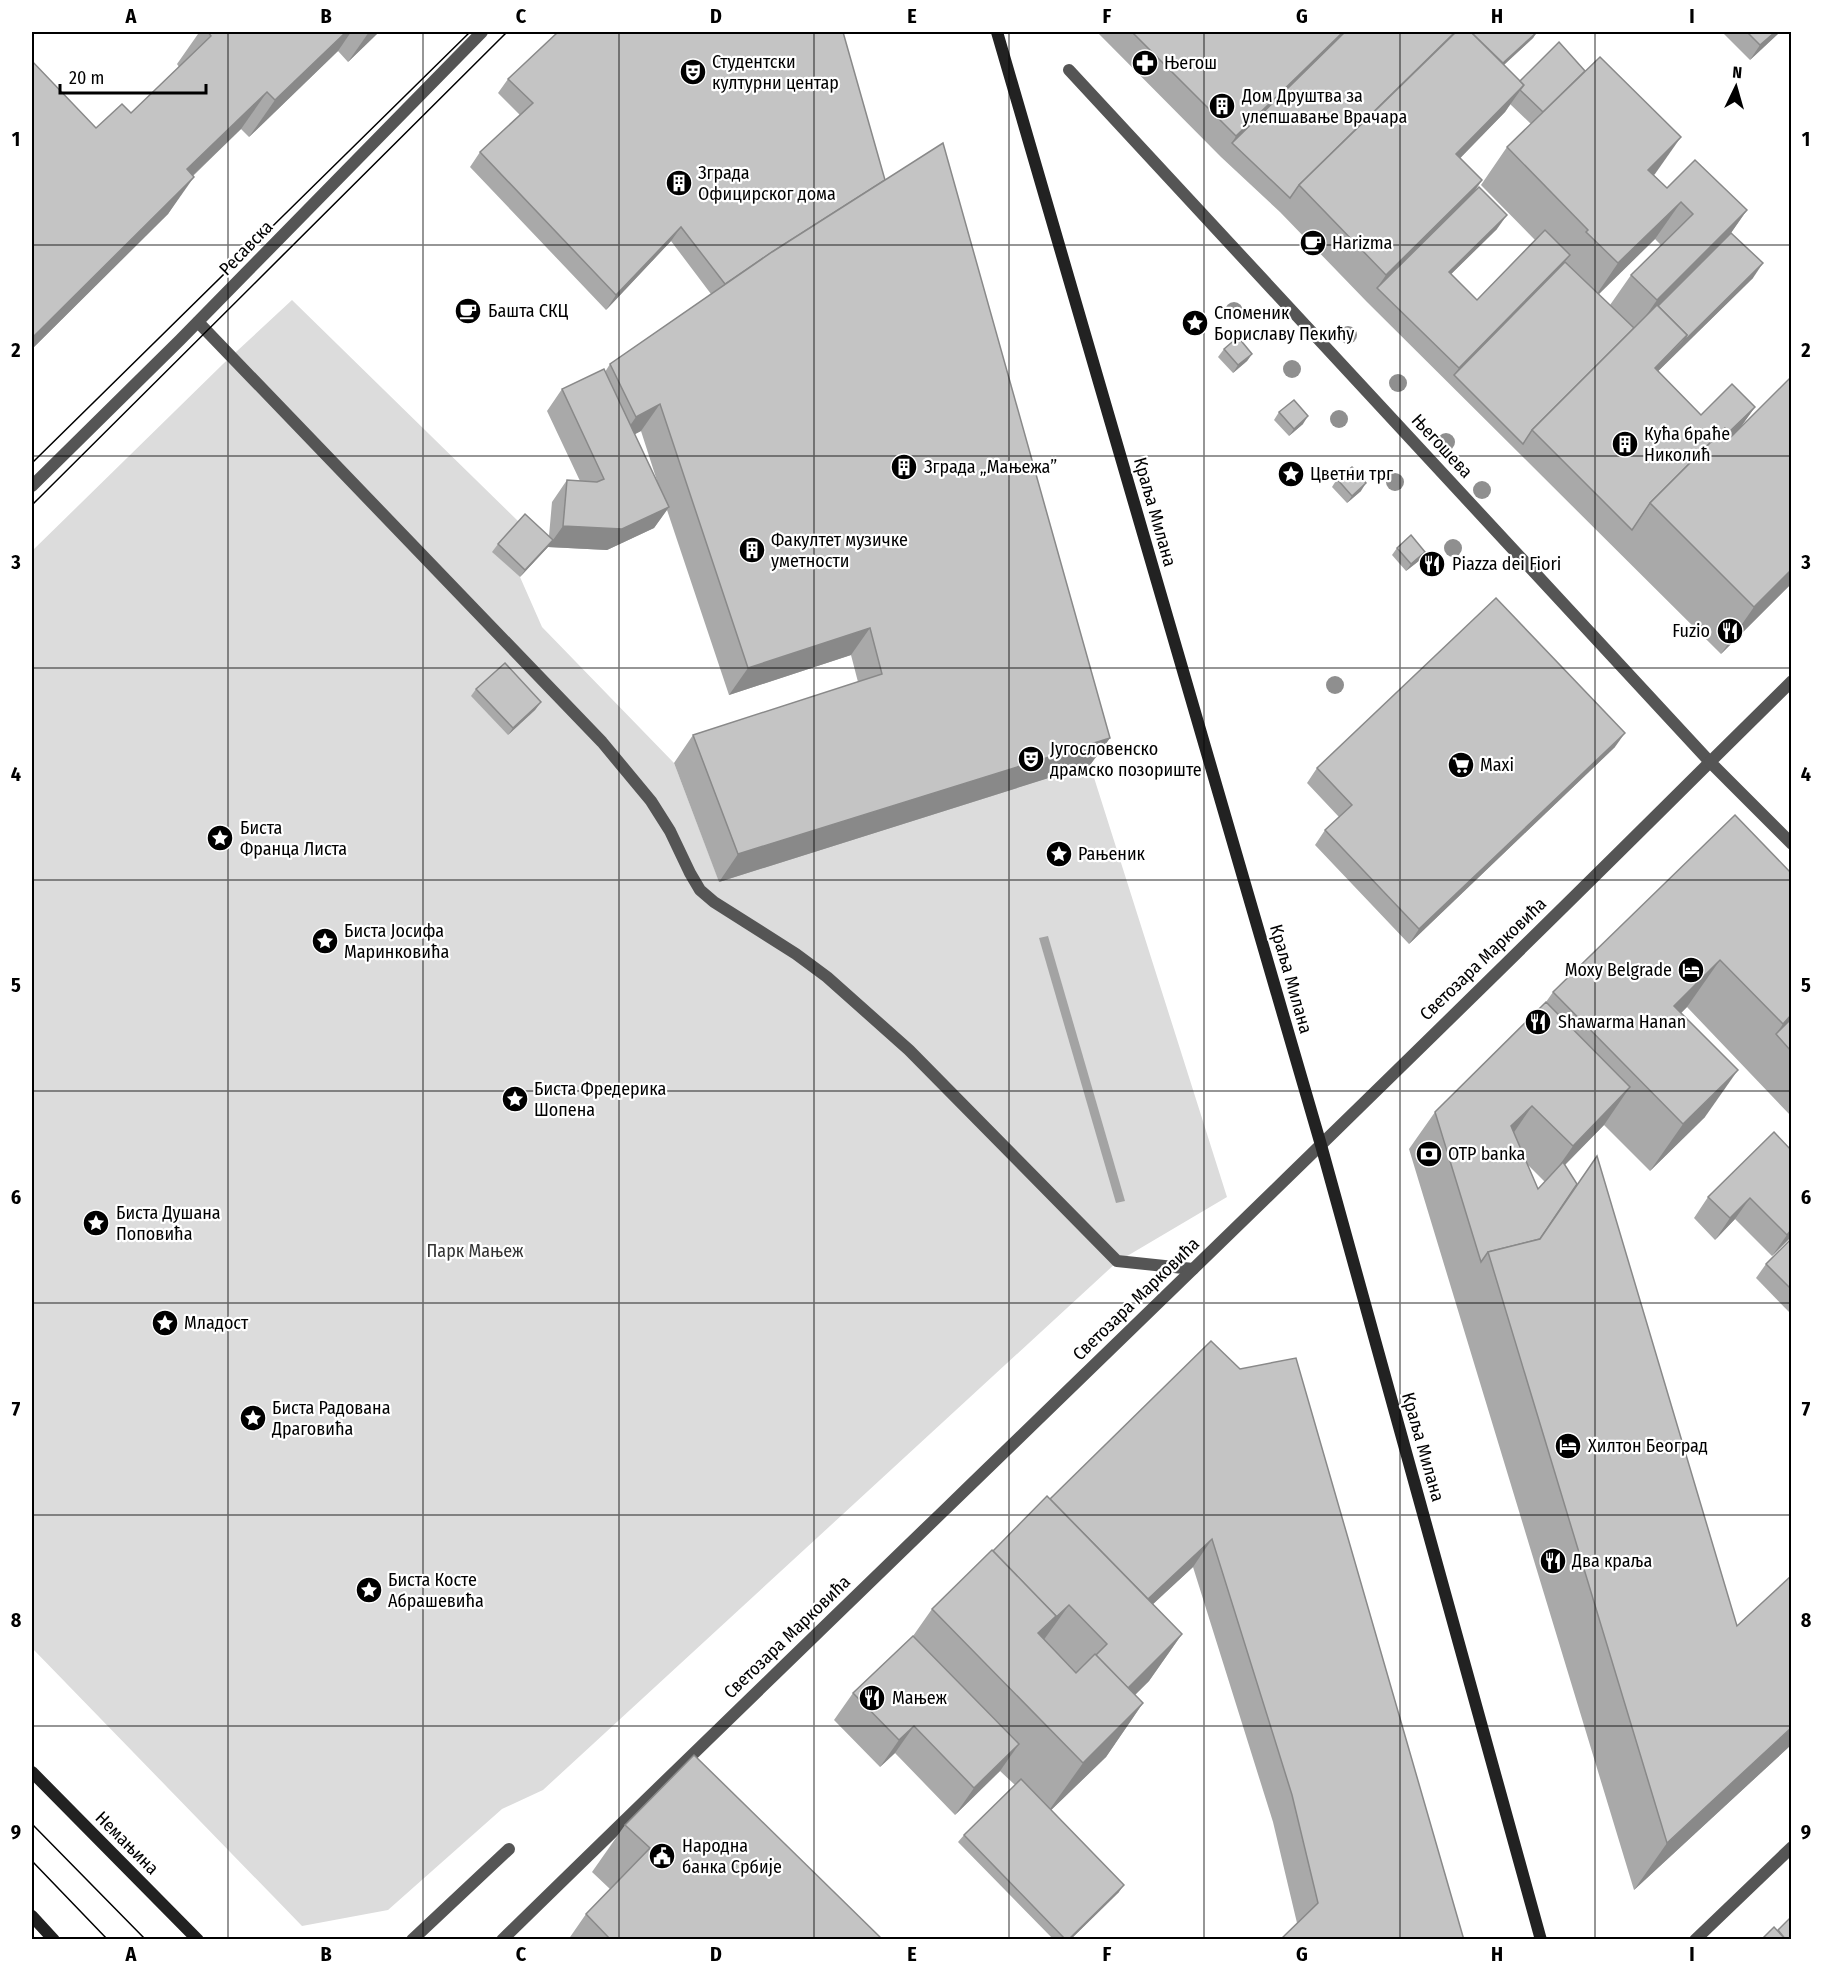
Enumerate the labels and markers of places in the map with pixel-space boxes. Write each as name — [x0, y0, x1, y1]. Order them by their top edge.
pharmacy icon: Његош — [1130, 48, 1160, 78]
place label: Студентски културни центар — [712, 51, 839, 94]
place label: Његош — [1164, 52, 1217, 74]
theatre icon: Студентски културни центар — [678, 57, 708, 87]
place label: Дом Друштва за улепшавање Врачара — [1241, 85, 1407, 128]
building icon: Дом Друштва за улепшавање Врачара — [1207, 91, 1237, 121]
place label: Зграда Официрског дома — [698, 162, 836, 205]
building icon: Зграда Официрског дома — [664, 168, 694, 198]
cafe icon: Harizma — [1298, 228, 1328, 258]
place label: Harizma — [1332, 232, 1392, 254]
cafe icon: Башта СКЦ — [453, 296, 483, 326]
place label: Башта СКЦ — [488, 300, 569, 322]
place label: Споменик Бориславу Пекићу — [1214, 302, 1354, 345]
place icon: Споменик Бориславу Пекићу — [1180, 308, 1210, 338]
place label: Кућа браће Николић — [1644, 423, 1730, 466]
building icon: Кућа браће Николић — [1610, 429, 1640, 459]
building icon: Зграда „Мањежа” — [889, 452, 919, 482]
place label: Зграда „Мањежа” — [924, 456, 1057, 478]
place icon: Цветни трг — [1276, 459, 1306, 489]
place label: Цветни трг — [1310, 463, 1393, 485]
place label: Факултет музичке уметности — [771, 529, 908, 572]
building icon: Факултет музичке уметности — [737, 535, 767, 565]
restaurant icon: Piazza dei Fiori — [1417, 549, 1447, 579]
place label: Piazza dei Fiori — [1452, 553, 1561, 575]
restaurant icon: Fuzio — [1715, 616, 1745, 646]
place label: Fuzio — [1672, 620, 1710, 642]
place label: Југословенско драмско позориште — [1050, 738, 1202, 781]
theatre icon: Југословенско драмско позориште — [1016, 744, 1046, 774]
supermarket icon: Maxi — [1446, 750, 1476, 780]
place label: Maxi — [1480, 754, 1514, 776]
place label: Биста Франца Листа — [240, 817, 347, 860]
place icon: Биста Франца Листа — [205, 823, 235, 853]
place icon: Рањеник — [1044, 839, 1074, 869]
place label: Рањеник — [1078, 843, 1146, 865]
place label: Биста Јосифа Маринковића — [344, 920, 449, 963]
place icon: Биста Јосифа Маринковића — [310, 926, 340, 956]
hotel icon: Moxy Belgrade — [1676, 955, 1706, 985]
place label: Moxy Belgrade — [1565, 959, 1672, 981]
restaurant icon: Shawarma Hanan — [1523, 1007, 1553, 1037]
place label: Shawarma Hanan — [1558, 1011, 1686, 1033]
place label: Биста Фредерика Шопена — [534, 1078, 666, 1121]
place icon: Биста Фредерика Шопена — [500, 1084, 530, 1114]
bank icon: OTP banka — [1414, 1139, 1444, 1169]
place label: OTP banka — [1448, 1143, 1525, 1165]
place label: Биста Душана Поповића — [116, 1202, 221, 1245]
place icon: Биста Душана Поповића — [81, 1208, 111, 1238]
place icon: Младост — [150, 1308, 180, 1338]
place label: Младост — [184, 1312, 249, 1334]
place label: Биста Радована Драговића — [271, 1397, 391, 1440]
place icon: Биста Радована Драговића — [238, 1403, 268, 1433]
hotel icon: Хилтон Београд — [1553, 1431, 1583, 1461]
place label: Хилтон Београд — [1588, 1435, 1708, 1457]
restaurant icon: Два краља — [1538, 1546, 1568, 1576]
place label: Два краља — [1571, 1550, 1652, 1572]
place label: Биста Косте Абрашевића — [388, 1569, 484, 1612]
place icon: Биста Косте Абрашевића — [354, 1575, 384, 1605]
restaurant icon: Мањеж — [857, 1683, 887, 1713]
place label: Мањеж — [892, 1687, 948, 1709]
place label: Народна банка Србије — [682, 1835, 782, 1878]
public building icon: Народна банка Србије — [647, 1841, 677, 1871]

